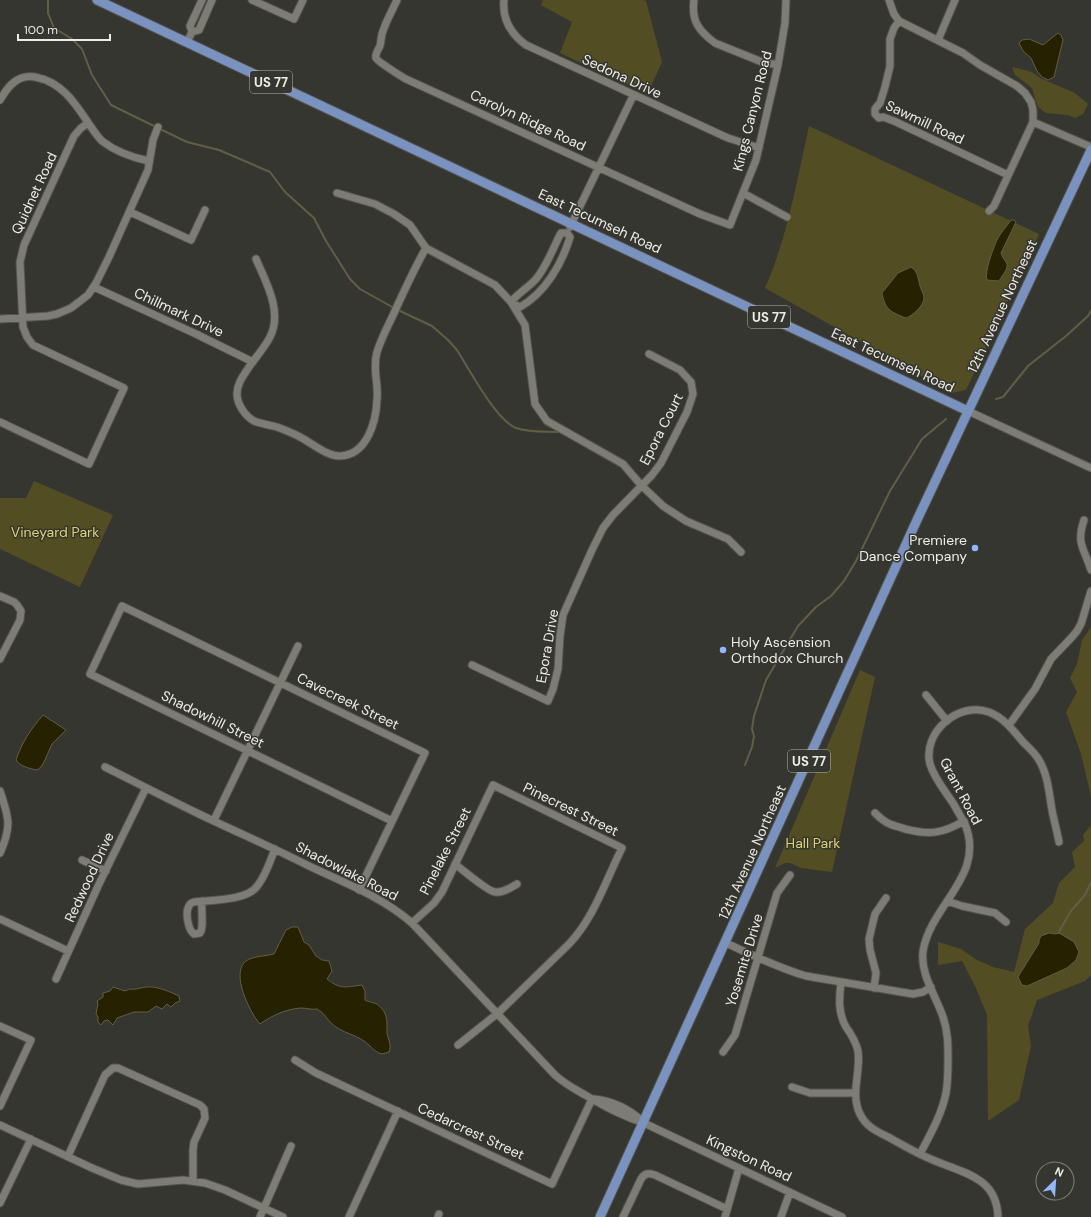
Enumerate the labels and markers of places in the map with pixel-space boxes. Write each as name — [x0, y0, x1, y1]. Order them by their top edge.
place label: Premiere Dance Company — [859, 531, 967, 565]
marker: Premiere Dance Company — [970, 543, 980, 553]
place label: Holy Ascension Orthodox Church — [731, 633, 843, 667]
marker: Holy Ascension Orthodox Church — [718, 645, 728, 655]

